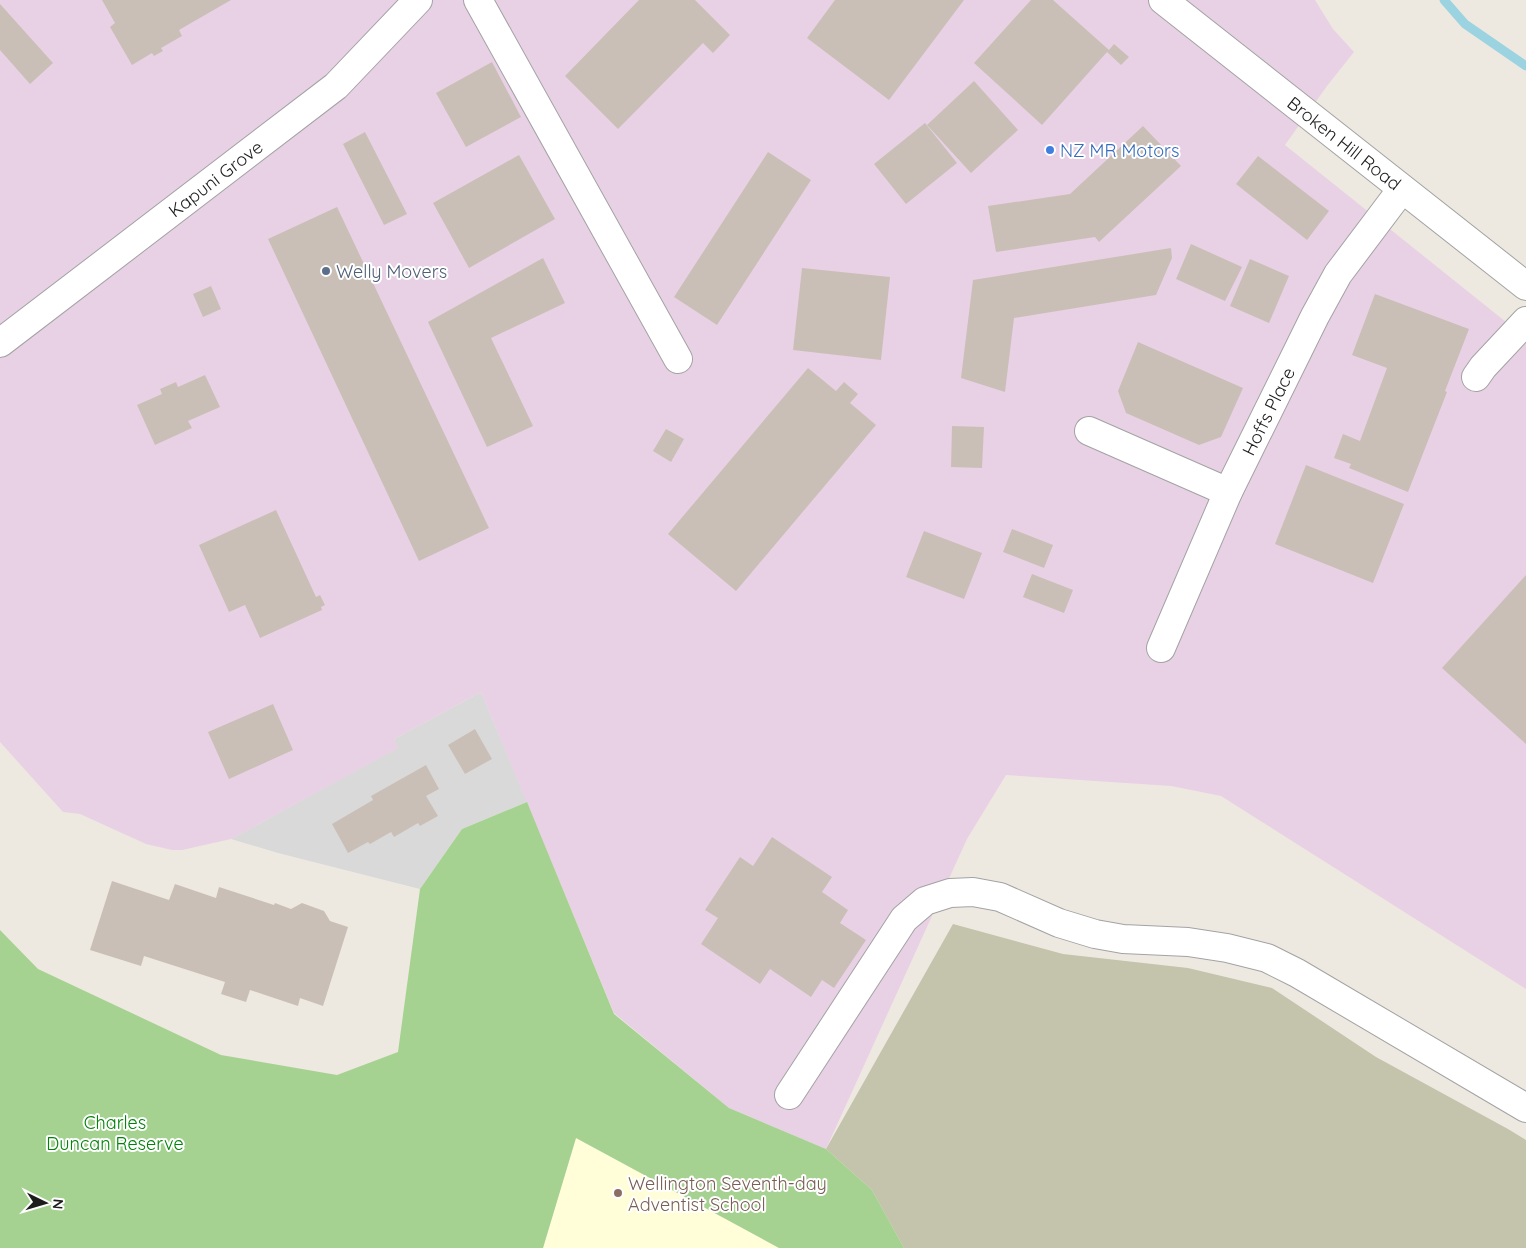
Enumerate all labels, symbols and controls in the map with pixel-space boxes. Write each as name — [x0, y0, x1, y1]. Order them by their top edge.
street label: Broken Hill Road — [1283, 91, 1406, 195]
street label: Kapuni Grove — [163, 135, 267, 222]
place label: NZ MR Motors — [1060, 139, 1179, 162]
marker: NZ MR Motors — [1044, 144, 1056, 156]
place label: Welly Movers — [336, 260, 447, 283]
marker: Welly Movers — [320, 265, 332, 277]
street label: Hoffs Place — [1237, 363, 1299, 459]
park label: Charles Duncan Reserve — [46, 1111, 184, 1155]
place label: Wellington Seventh-day Adventist School — [628, 1172, 827, 1216]
north arrow — [20, 1178, 70, 1228]
marker: Wellington Seventh-day Adventist School — [612, 1187, 624, 1199]
text: N — [49, 1198, 67, 1210]

